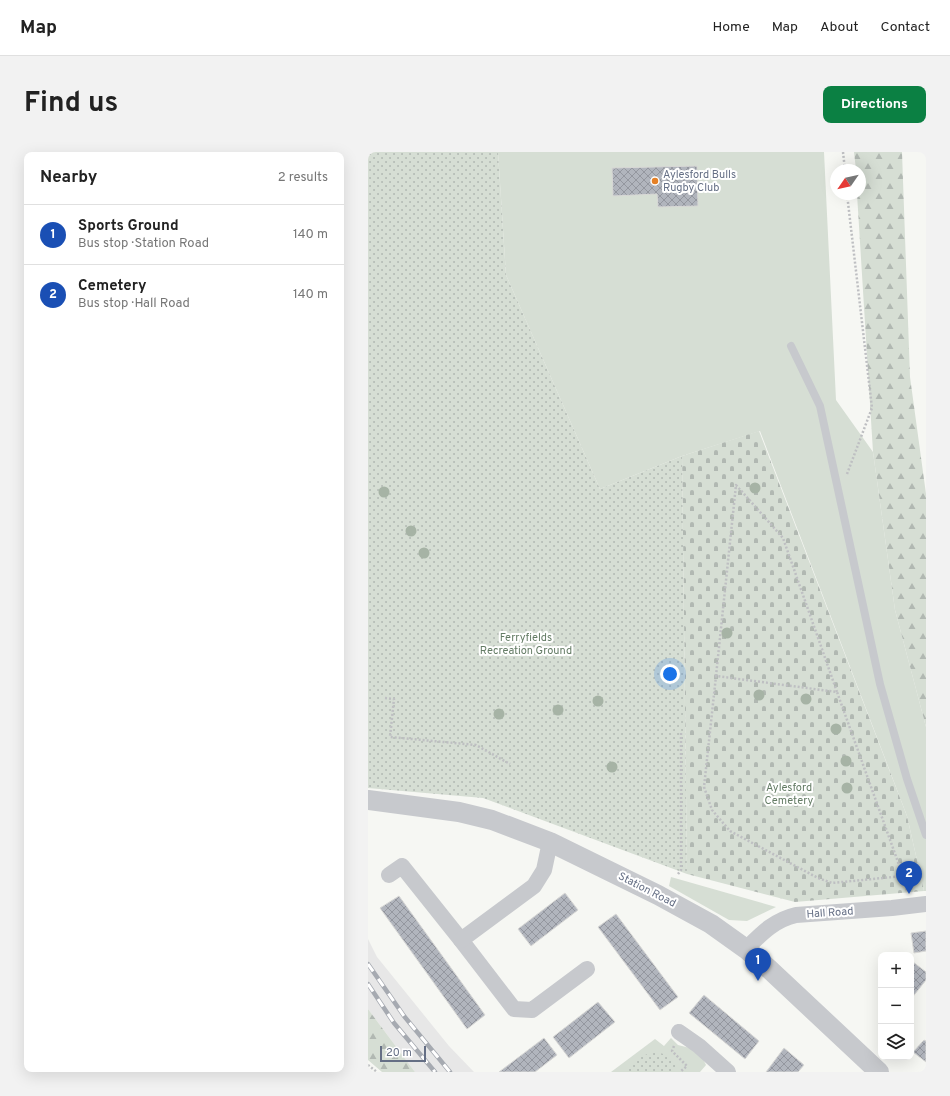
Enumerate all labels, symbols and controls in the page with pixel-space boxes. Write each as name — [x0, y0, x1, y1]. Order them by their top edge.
text: Map — [20, 16, 57, 40]
text: Home — [713, 19, 750, 36]
text: Map — [772, 19, 798, 36]
text: About — [820, 19, 859, 36]
text: Contact — [881, 19, 930, 36]
text: Find us — [24, 86, 118, 122]
button: Directions — [823, 86, 926, 123]
north arrow — [830, 164, 866, 200]
text: Nearby — [40, 167, 97, 189]
place label: Aylesford Bulls Rugby Club — [663, 168, 736, 195]
text: 2 results — [278, 170, 328, 186]
marker: Aylesford Bulls Rugby Club — [650, 176, 660, 186]
text: Sports Ground — [78, 217, 179, 236]
text: 1 — [50, 227, 56, 243]
text: 140 m — [293, 227, 328, 243]
text: Bus stop · Station Road — [78, 236, 209, 252]
text: Cemetery — [78, 277, 147, 296]
text: 2 — [49, 287, 57, 303]
text: 140 m — [293, 287, 328, 303]
text: Bus stop · Hall Road — [78, 296, 190, 312]
park label: Ferryfields Recreation Ground — [480, 631, 572, 658]
your location — [660, 664, 680, 684]
park label: Aylesford Cemetery — [765, 781, 814, 808]
pin: 2 — [896, 861, 922, 894]
street label: Station Road — [616, 869, 678, 911]
street label: Hall Road — [806, 904, 854, 922]
pin: 1 — [745, 948, 771, 981]
map controls — [878, 952, 914, 1060]
button: + — [878, 952, 914, 988]
button: − — [878, 988, 914, 1024]
button: layers — [878, 1024, 914, 1060]
scale bar — [380, 1044, 426, 1063]
text: 20 m — [386, 1046, 412, 1060]

